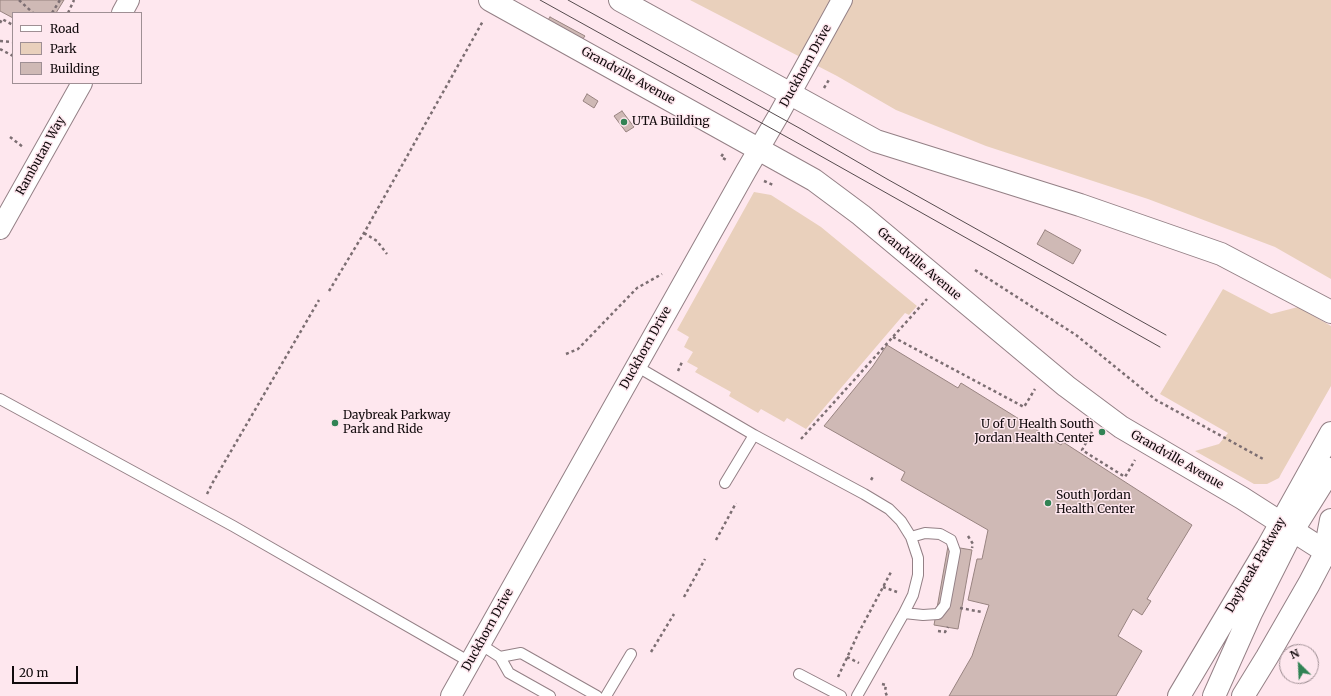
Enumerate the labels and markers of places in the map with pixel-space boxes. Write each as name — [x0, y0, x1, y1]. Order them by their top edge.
place label: UTA Building — [632, 115, 709, 129]
marker: UTA Building — [619, 117, 629, 127]
place label: Daybreak Parkway Park and Ride — [343, 409, 451, 437]
marker: Daybreak Parkway Park and Ride — [330, 418, 340, 428]
place label: U of U Health South Jordan Health Center — [974, 418, 1094, 446]
marker: U of U Health South Jordan Health Center — [1097, 427, 1107, 437]
place label: South Jordan Health Center — [1056, 489, 1135, 517]
marker: South Jordan Health Center — [1043, 498, 1053, 508]

